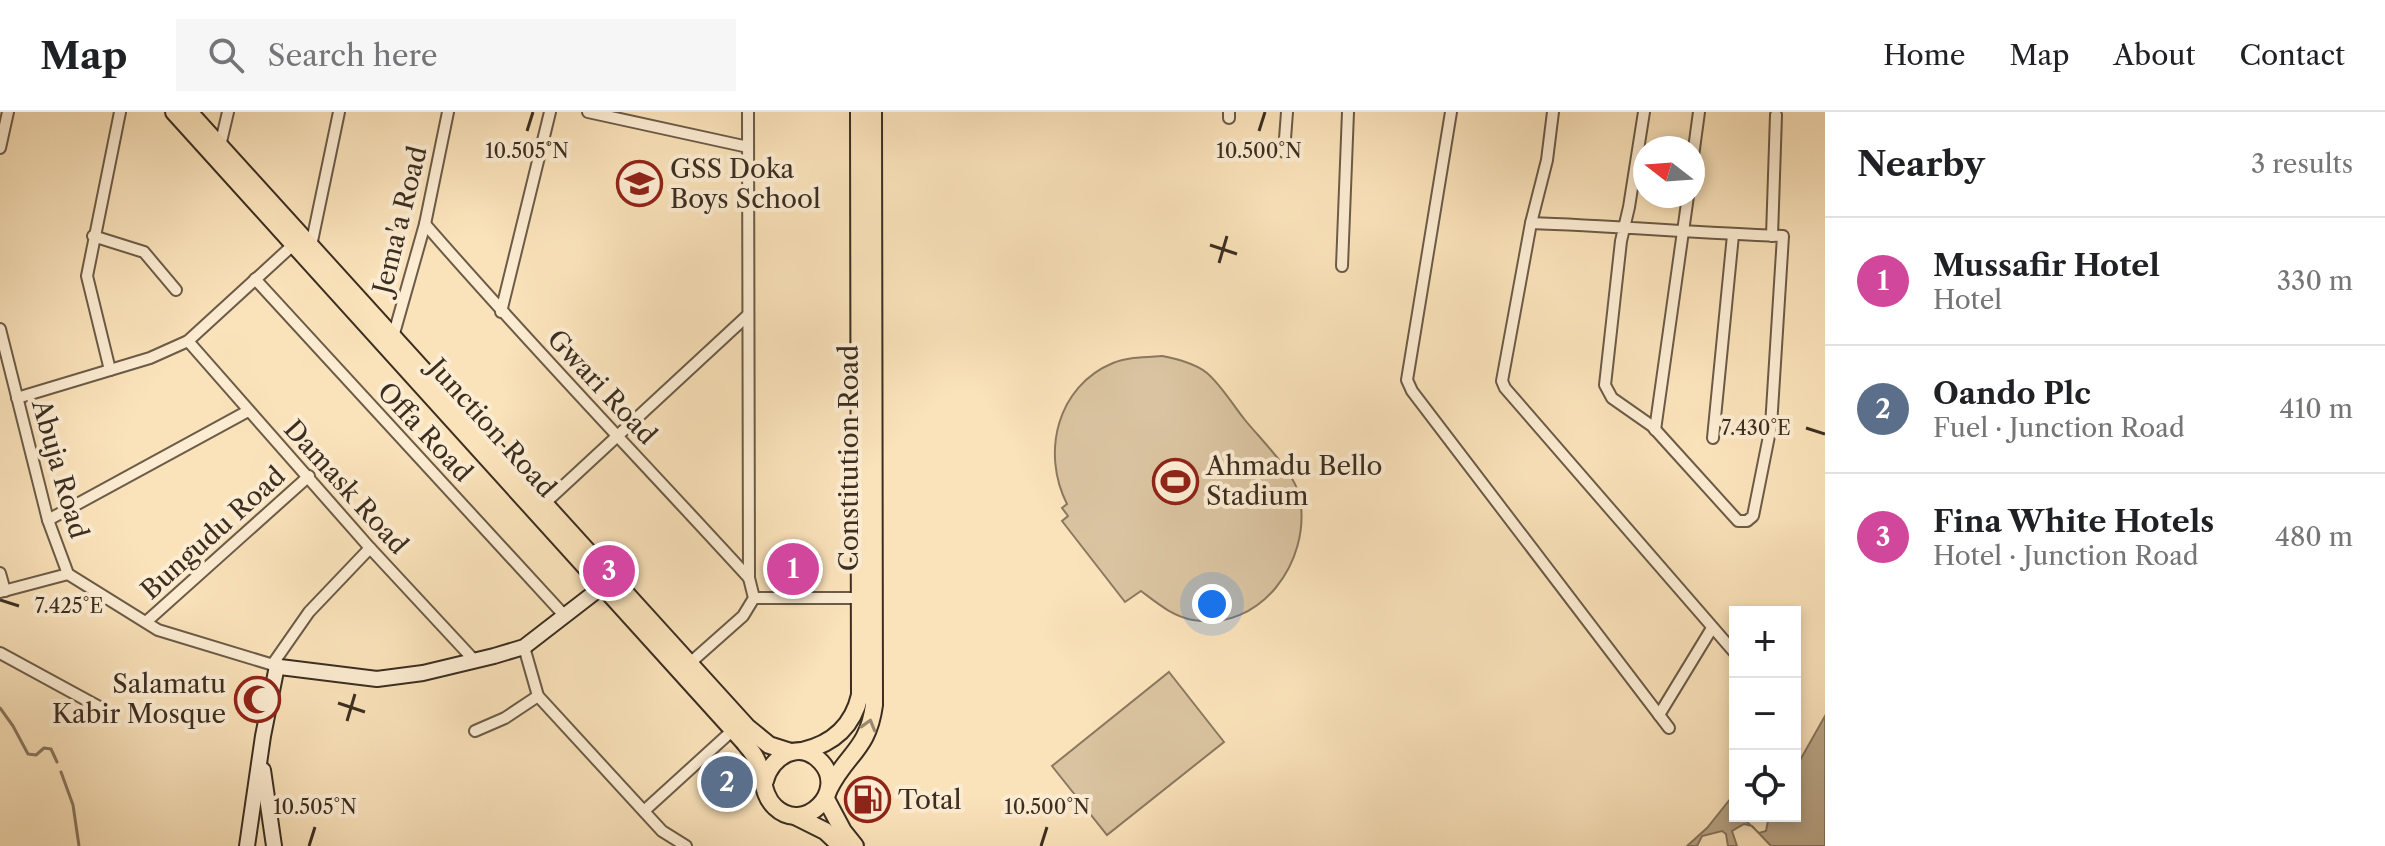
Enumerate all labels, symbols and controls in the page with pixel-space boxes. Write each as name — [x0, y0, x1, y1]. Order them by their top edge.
search box — [176, 19, 736, 91]
text: Map — [40, 32, 128, 79]
icon: search — [204, 33, 248, 77]
text: Search here — [268, 37, 438, 74]
text: Home — [1883, 38, 1965, 72]
text: Map — [2009, 38, 2069, 72]
text: About — [2113, 38, 2195, 72]
text: Contact — [2239, 38, 2345, 72]
north arrow — [1633, 136, 1705, 208]
text: 10.505°N — [485, 139, 569, 163]
text: 10.500°N — [1216, 139, 1302, 163]
street label: Jema'a Road — [365, 143, 434, 301]
text: Nearby — [1857, 143, 1985, 185]
text: 3 results — [2251, 148, 2353, 180]
place label: GSS Doka Boys School — [670, 153, 821, 215]
school or university icon: GSS Doka Boys School — [615, 160, 663, 208]
text: Mussafir Hotel — [1933, 247, 2160, 284]
text: 1 — [1877, 265, 1889, 297]
text: 330 m — [2277, 265, 2353, 297]
text: Hotel — [1933, 284, 2002, 316]
street label: Gwari Road — [541, 323, 663, 451]
street label: Constitution Road — [833, 345, 865, 571]
street label: Junction Road — [419, 349, 563, 504]
text: Oando Plc — [1933, 375, 2091, 412]
street label: Offa Road — [371, 376, 479, 488]
text: 2 — [1875, 393, 1891, 425]
text: 410 m — [2279, 393, 2353, 425]
street label: Abuja Road — [25, 395, 95, 542]
text: Fuel · Junction Road — [1933, 412, 2185, 444]
street label: Damask Road — [277, 413, 415, 561]
text: 7.430°E — [1721, 416, 1791, 440]
place label: Ahmadu Bello Stadium — [1205, 450, 1382, 512]
sports icon: Ahmadu Bello Stadium — [1151, 457, 1199, 505]
street label: Bungudu Road — [134, 460, 292, 606]
text: Fina White Hotels — [1933, 503, 2214, 540]
text: 3 — [1876, 521, 1890, 553]
text: 480 m — [2275, 521, 2353, 553]
pin: 1 — [767, 539, 819, 599]
text: Hotel · Junction Road — [1933, 540, 2199, 572]
pin: 3 — [583, 541, 635, 601]
your location — [1192, 584, 1232, 624]
text: 7.425°E — [35, 594, 103, 618]
map controls — [1729, 606, 1801, 822]
button: + — [1729, 606, 1801, 678]
place label: Salamatu Kabir Mosque — [52, 668, 226, 730]
mosque icon: Salamatu Kabir Mosque — [233, 675, 281, 723]
button: − — [1729, 678, 1801, 750]
one-way arrow — [860, 718, 877, 732]
button: locate — [1729, 750, 1801, 822]
pin: 2 — [701, 752, 753, 812]
fuel station icon: Total — [843, 776, 891, 824]
place label: Total — [898, 784, 962, 816]
text: 10.505°N — [273, 795, 357, 819]
text: 10.500°N — [1004, 795, 1090, 819]

